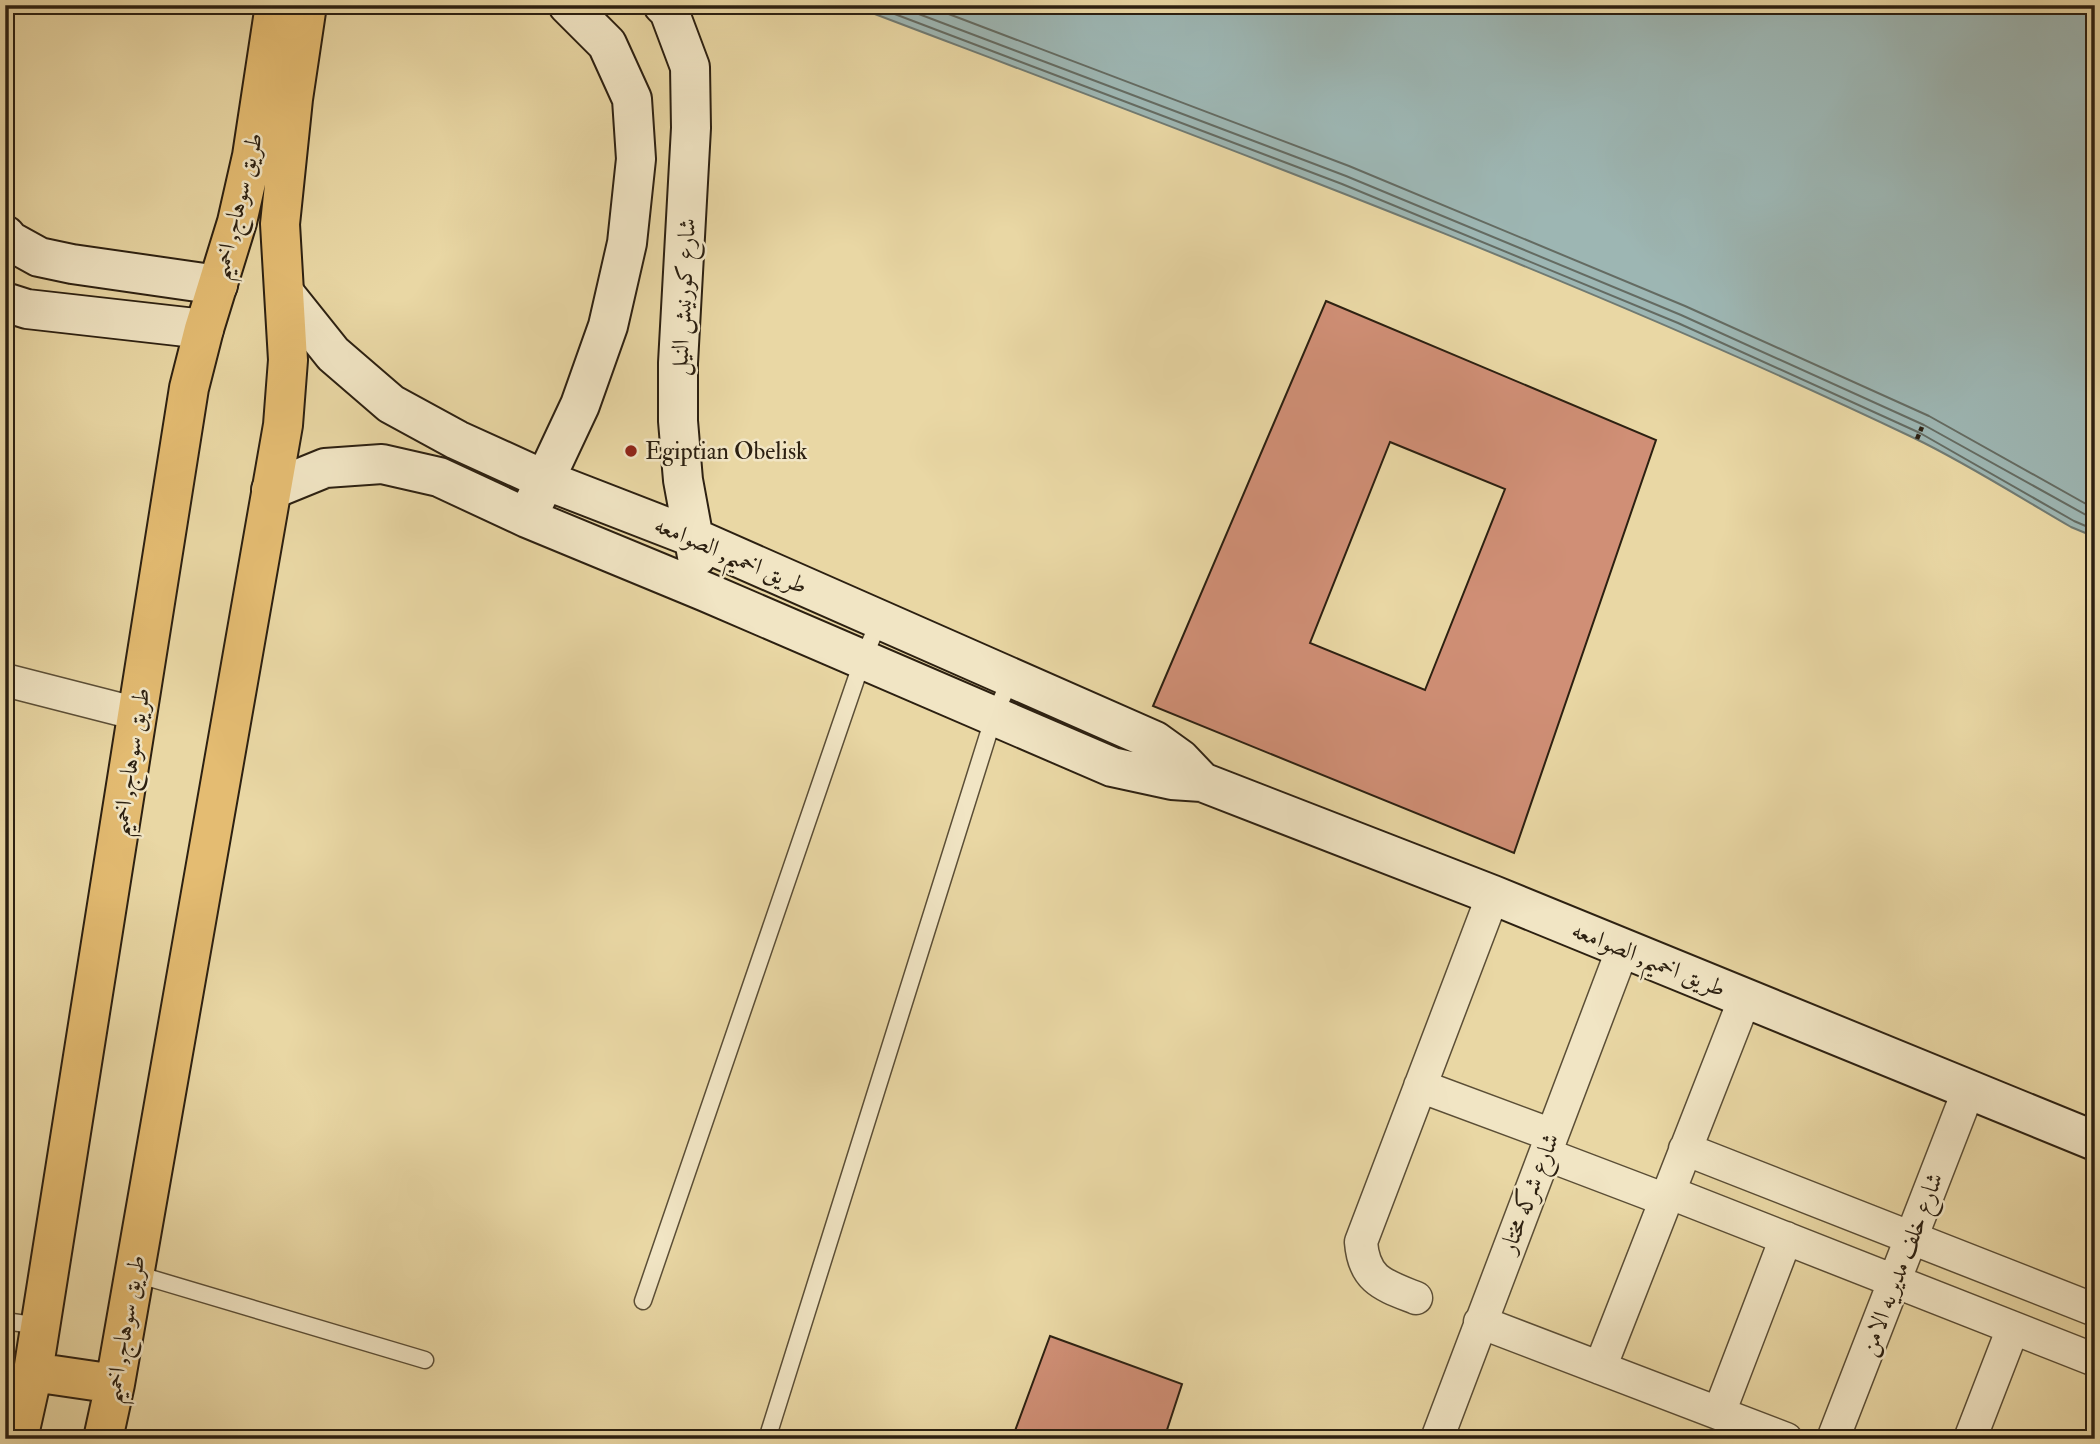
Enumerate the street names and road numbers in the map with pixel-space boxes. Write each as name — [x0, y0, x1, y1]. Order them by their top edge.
street label: طريق سوهاج, اخميم — [204, 130, 278, 285]
street label: شارع كورنيش النيل — [664, 217, 707, 377]
street label: طريق اخميم, الصوامعه — [646, 509, 812, 609]
street label: طريق سوهاج, اخميم — [103, 686, 165, 840]
street label: طريق اخميم, الصوامعه — [1564, 915, 1730, 1012]
street label: شارع شركه مختار — [1492, 1129, 1570, 1261]
street label: شارع خلف مديريه الامن — [1852, 1168, 1954, 1362]
street label: طريق سوهاج, اخميم — [96, 1253, 161, 1407]

